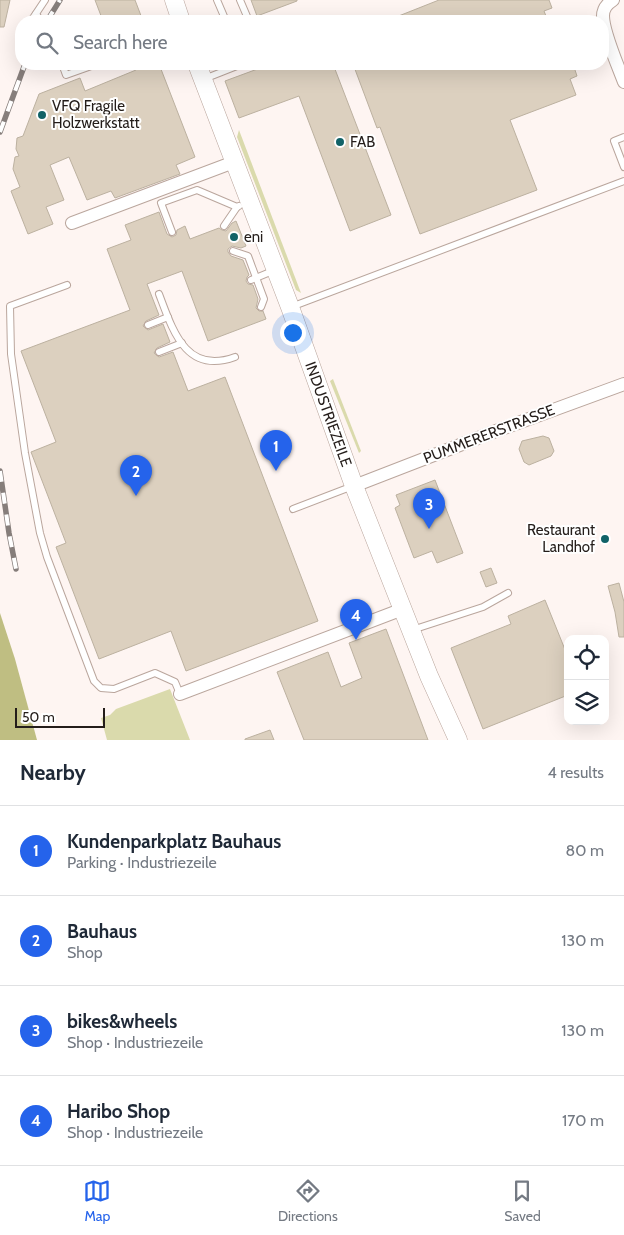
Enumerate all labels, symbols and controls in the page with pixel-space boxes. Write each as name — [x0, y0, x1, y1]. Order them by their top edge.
search box — [15, 15, 609, 70]
icon: search — [33, 29, 61, 57]
text: Search here — [73, 31, 167, 54]
place label: VFQ Fragile Holzwerkstatt — [52, 97, 140, 132]
marker: VFQ Fragile Holzwerkstatt — [36, 109, 48, 121]
place label: FAB — [350, 133, 375, 151]
marker: FAB — [334, 136, 346, 148]
place label: eni — [244, 228, 263, 246]
marker: eni — [228, 231, 240, 243]
your location — [280, 320, 306, 346]
street label: INDUSTRIEZEILE — [301, 359, 355, 469]
street label: PUMMERERSTRASSE — [421, 401, 557, 467]
pin: 1 — [260, 430, 292, 471]
pin: 2 — [120, 455, 152, 496]
pin: 3 — [413, 488, 445, 529]
place label: Restaurant Landhof — [527, 521, 595, 556]
marker: Restaurant Landhof — [599, 533, 611, 545]
pin: 4 — [340, 599, 372, 640]
map controls — [564, 635, 609, 725]
button: locate — [564, 635, 609, 680]
button: layers — [564, 680, 609, 725]
scale bar — [15, 705, 105, 728]
text: 50 m — [22, 708, 55, 726]
text: Nearby — [20, 760, 86, 785]
text: 4 results — [547, 763, 604, 782]
text: Kundenparkplatz Bauhaus — [67, 830, 281, 853]
text: 1 — [33, 841, 39, 860]
text: 80 m — [566, 841, 604, 860]
text: Parking · Industriezeile — [67, 853, 217, 872]
text: Bauhaus — [67, 920, 137, 943]
text: 2 — [32, 931, 40, 950]
text: 130 m — [561, 931, 604, 950]
text: Shop — [67, 943, 103, 962]
text: bikes&wheels — [67, 1010, 177, 1033]
text: 3 — [32, 1021, 40, 1040]
text: 130 m — [561, 1021, 604, 1040]
text: Shop · Industriezeile — [67, 1033, 203, 1052]
text: Haribo Shop — [67, 1100, 170, 1123]
text: 4 — [31, 1111, 41, 1130]
text: 170 m — [562, 1111, 604, 1130]
text: Shop · Industriezeile — [67, 1123, 203, 1142]
tab: Map — [83, 1177, 111, 1225]
tab: Directions — [278, 1177, 338, 1225]
tab: Saved — [504, 1177, 541, 1225]

